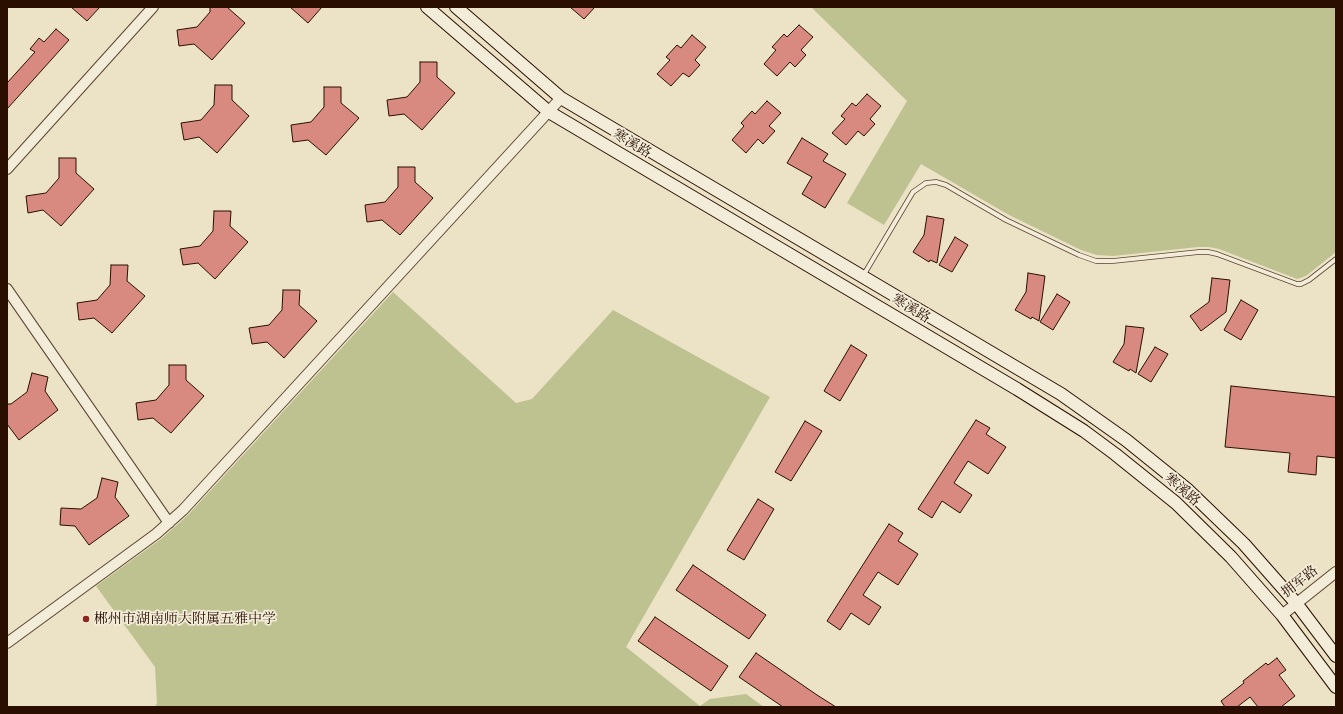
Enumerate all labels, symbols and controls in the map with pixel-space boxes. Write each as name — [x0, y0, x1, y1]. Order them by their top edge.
street label: 寒溪路 — [610, 126, 654, 162]
street label: 寒溪路 — [889, 291, 933, 327]
street label: 寒溪路 — [1161, 470, 1203, 510]
street label: 拥军路 — [1278, 562, 1322, 602]
place label: 郴州市湖南师大附属五雅中学 — [94, 611, 276, 627]
marker: 郴州市湖南师大附属五雅中学 — [81, 614, 91, 624]

